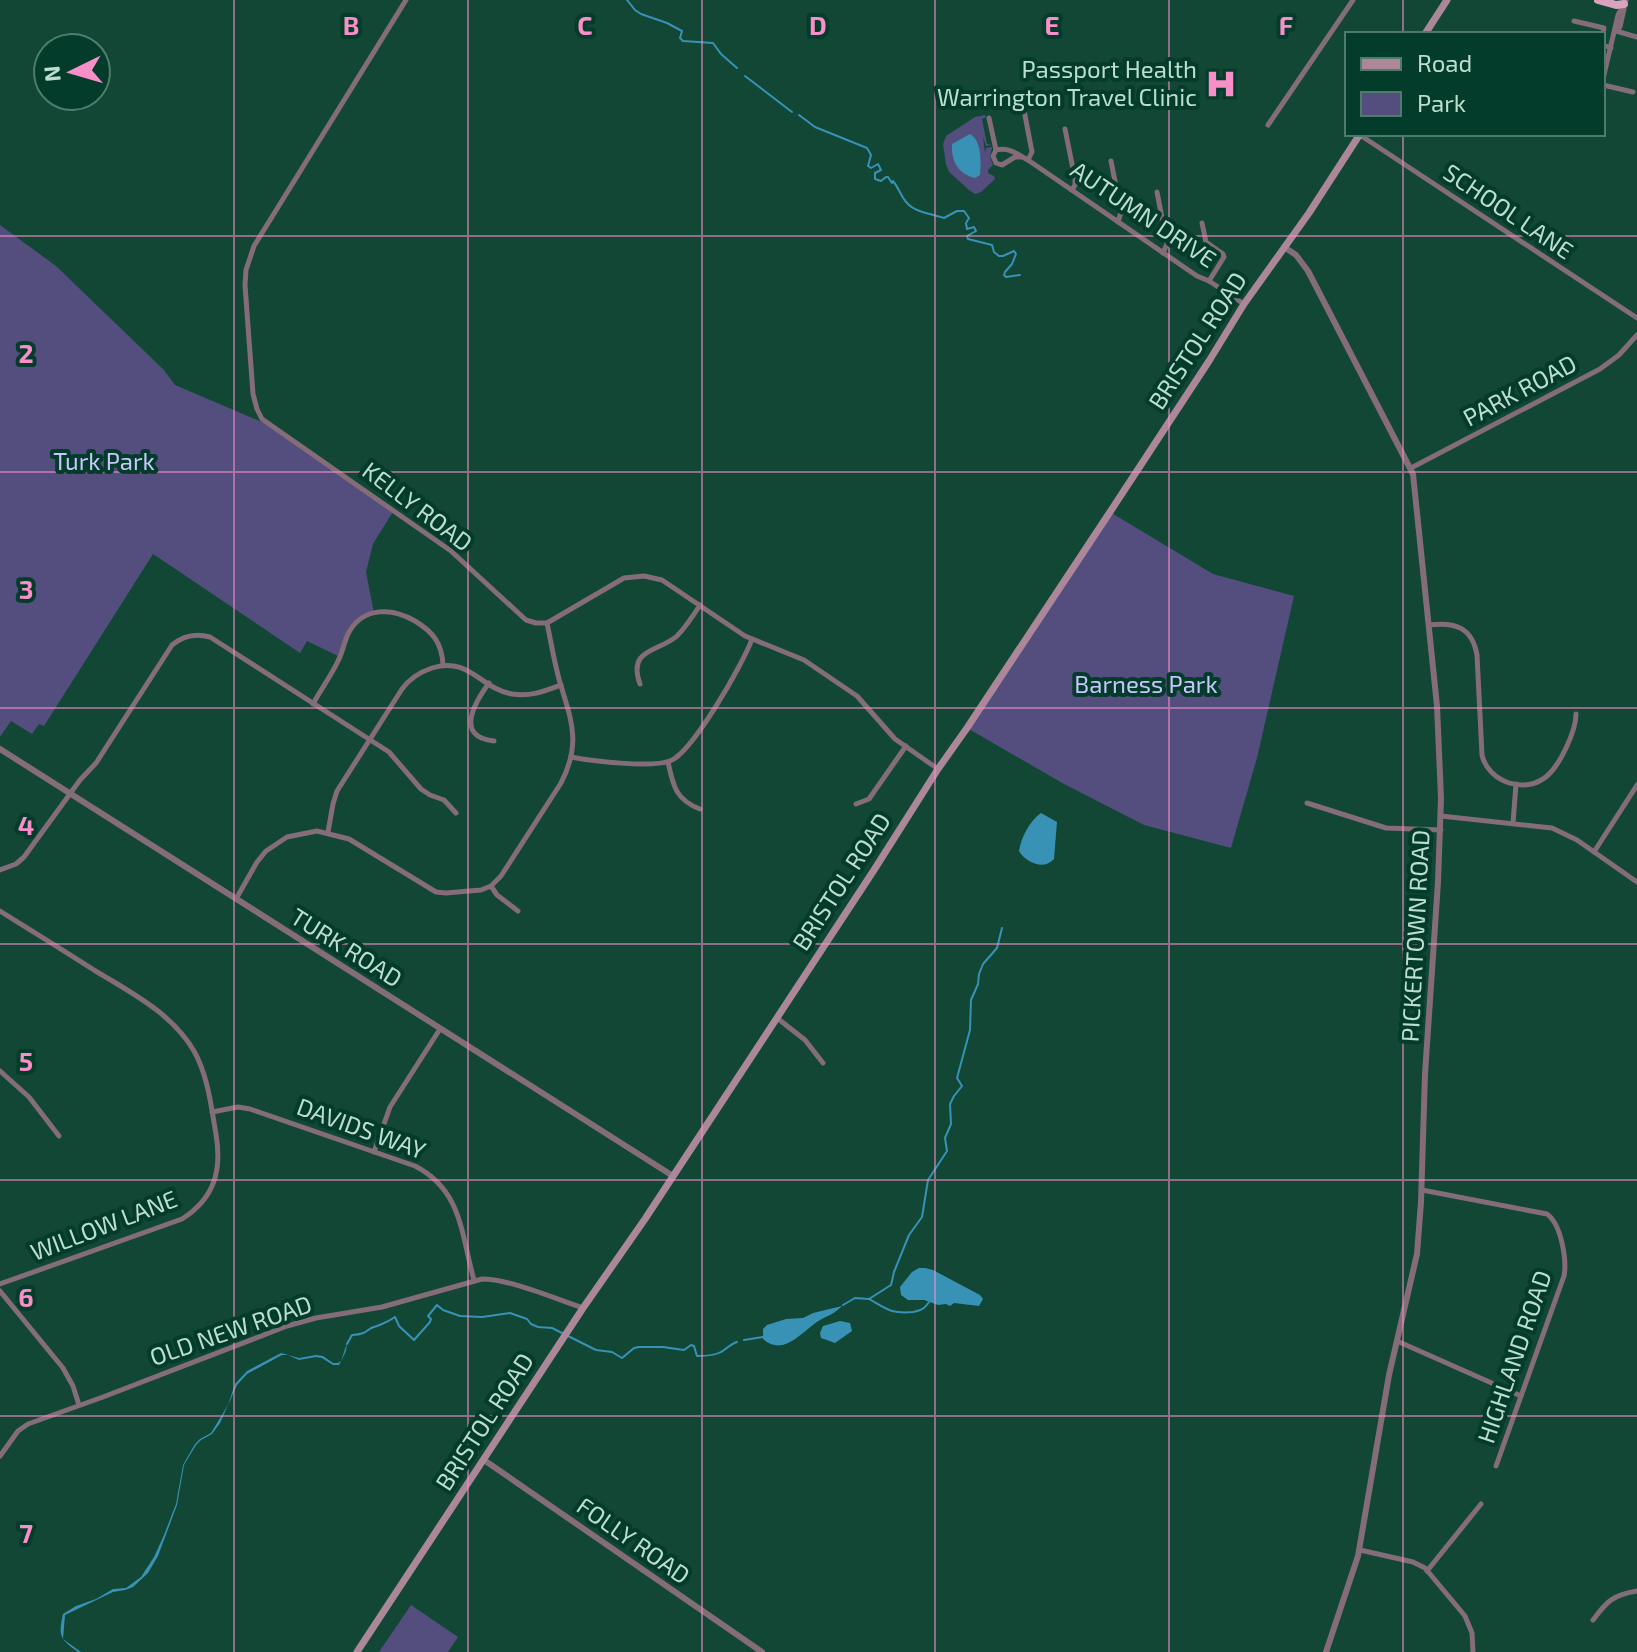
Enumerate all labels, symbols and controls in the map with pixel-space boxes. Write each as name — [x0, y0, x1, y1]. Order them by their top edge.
text: B — [343, 9, 359, 40]
text: C — [577, 9, 593, 40]
text: D — [809, 9, 827, 40]
text: E — [1044, 9, 1060, 40]
text: F — [1279, 9, 1293, 40]
north arrow — [32, 32, 112, 112]
legend — [1345, 32, 1605, 136]
text: Road — [1417, 48, 1472, 77]
place label: Passport Health Warrington Travel Clinic — [937, 54, 1197, 111]
text: N — [37, 65, 65, 83]
hospital icon: Passport Health Warrington Travel Clinic — [1204, 67, 1238, 101]
text: Park — [1417, 88, 1466, 117]
street label: AUTUMN DRIVE — [1066, 154, 1222, 273]
street label: SCHOOL LANE — [1439, 157, 1579, 265]
street label: BRISTOL ROAD — [1142, 266, 1252, 414]
text: 2 — [18, 337, 34, 368]
street label: PARK ROAD — [1458, 348, 1581, 432]
park label: Turk Park — [53, 446, 155, 475]
street label: KELLY ROAD — [357, 455, 479, 556]
text: 3 — [19, 573, 33, 604]
park label: Barness Park — [1074, 669, 1218, 698]
street label: BRISTOL ROAD — [786, 807, 896, 955]
text: 4 — [18, 809, 34, 840]
street label: PICKERTOWN ROAD — [1394, 829, 1435, 1043]
street label: TURK ROAD — [286, 901, 408, 992]
text: 5 — [19, 1045, 33, 1076]
street label: DAVIDS WAY — [293, 1091, 430, 1164]
street label: WILLOW LANE — [26, 1183, 181, 1266]
street label: HIGHLAND ROAD — [1470, 1266, 1557, 1447]
text: 6 — [18, 1281, 34, 1312]
street label: OLD NEW ROAD — [146, 1288, 315, 1371]
street label: BRISTOL ROAD — [429, 1347, 539, 1495]
street label: FOLLY ROAD — [572, 1490, 696, 1589]
text: 7 — [19, 1517, 33, 1548]

